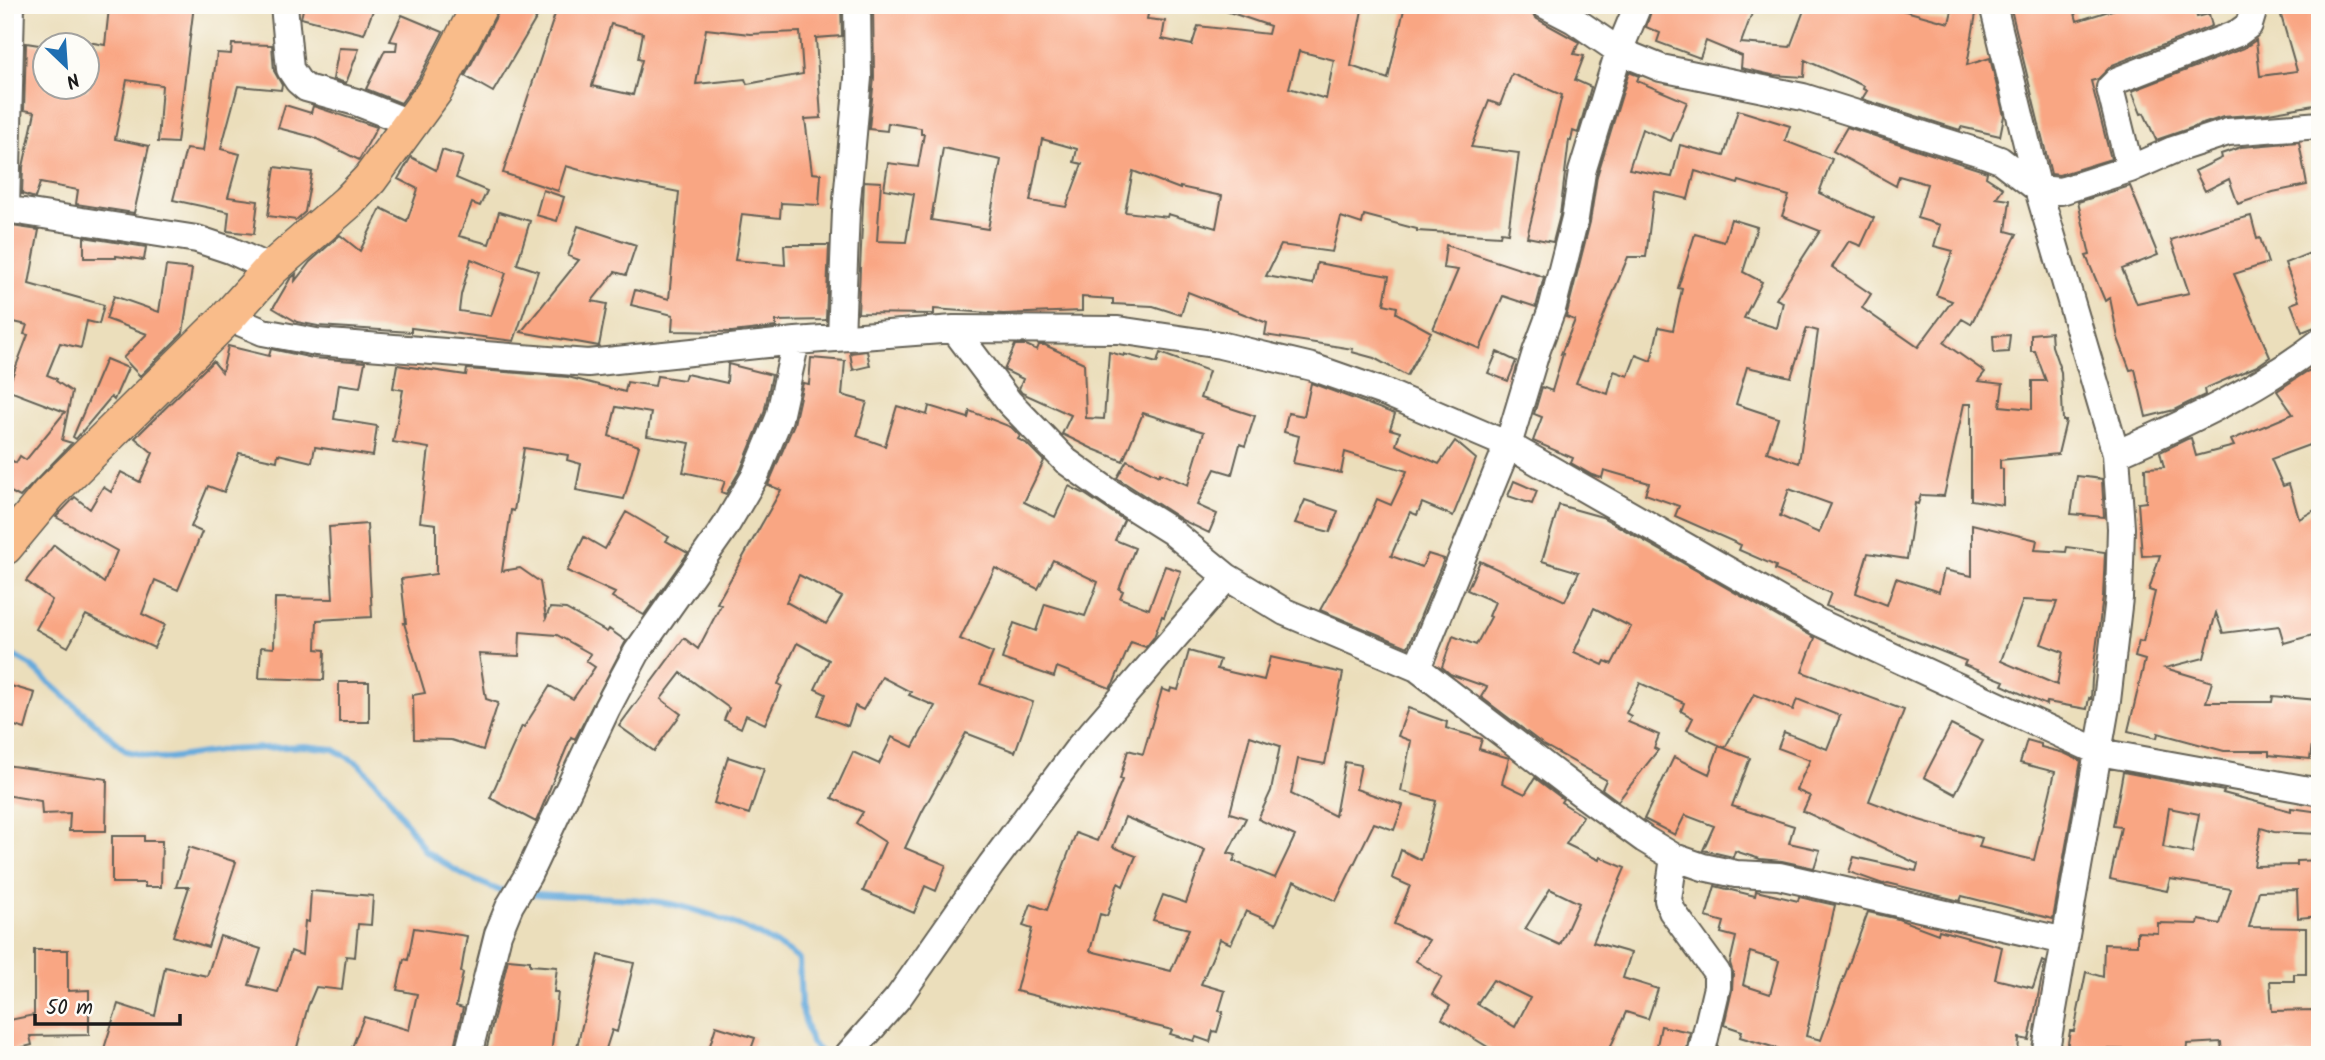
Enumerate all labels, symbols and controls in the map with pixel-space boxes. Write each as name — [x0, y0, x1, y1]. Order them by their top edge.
north arrow — [32, 32, 102, 102]
text: N — [61, 63, 84, 96]
scale bar — [35, 983, 180, 1027]
text: 50 m — [46, 992, 93, 1025]

